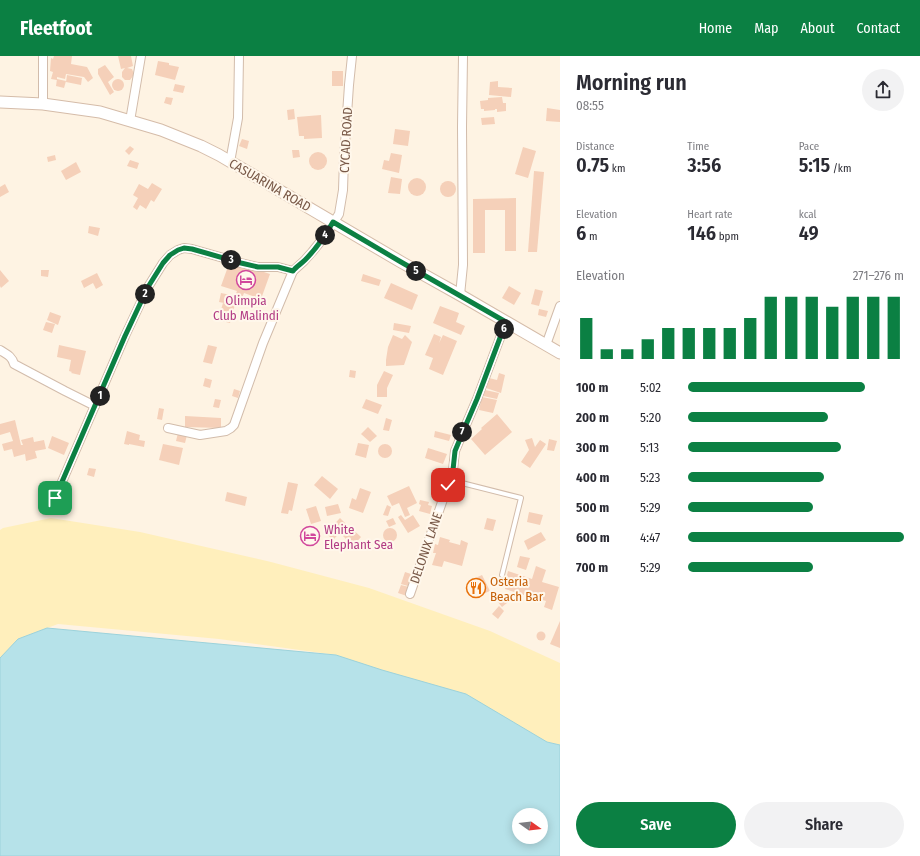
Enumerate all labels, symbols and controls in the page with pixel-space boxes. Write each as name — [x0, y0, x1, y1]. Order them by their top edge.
text: Fleetfoot — [20, 17, 92, 40]
text: Home — [699, 20, 732, 37]
text: Map — [754, 20, 778, 37]
text: About — [800, 20, 835, 37]
text: Contact — [857, 20, 900, 37]
text: Morning run — [576, 69, 687, 96]
button: share — [862, 69, 904, 111]
text: 08:55 — [576, 98, 604, 113]
street label: CYCAD ROAD — [337, 107, 355, 173]
text: Distance — [576, 140, 615, 153]
text: Time — [687, 140, 709, 153]
text: Pace — [799, 140, 819, 153]
text: 0.75 — [576, 153, 609, 177]
text: 3:56 — [687, 153, 721, 177]
text: 5:15 — [799, 153, 830, 177]
street label: CASUARINA ROAD — [226, 156, 314, 214]
text: km — [609, 162, 625, 175]
text: /km — [830, 162, 851, 175]
text: Elevation — [576, 208, 617, 221]
text: Heart rate — [687, 208, 733, 221]
text: kcal — [799, 208, 816, 221]
text: 6 — [576, 221, 586, 245]
text: 146 — [687, 221, 716, 245]
text: 49 — [799, 221, 819, 245]
pin: 4 — [315, 225, 335, 245]
text: 4 — [322, 228, 328, 241]
text: m — [586, 230, 597, 243]
text: bpm — [716, 230, 739, 243]
pin: 3 — [221, 250, 241, 270]
text: 3 — [228, 253, 234, 266]
pin: 5 — [406, 261, 426, 281]
text: 5 — [413, 264, 419, 277]
text: Elevation — [576, 268, 625, 283]
text: 271–276 m — [853, 268, 904, 283]
hotel icon: Olimpia Club Malindi — [235, 269, 257, 291]
pin: 2 — [135, 284, 155, 304]
text: 2 — [142, 287, 148, 300]
place label: Olimpia Club Malindi — [213, 293, 279, 323]
pin: 6 — [494, 319, 514, 339]
text: 6 — [501, 322, 507, 335]
text: 100 m — [576, 380, 608, 395]
text: 5:02 — [640, 380, 661, 395]
pin: 1 — [90, 386, 110, 406]
text: 1 — [98, 389, 102, 402]
text: 200 m — [576, 410, 609, 425]
text: 5:20 — [640, 410, 661, 425]
pin: 7 — [452, 422, 472, 442]
text: 7 — [460, 425, 464, 438]
text: 300 m — [576, 440, 609, 455]
text: 5:13 — [640, 440, 659, 455]
pin — [431, 468, 465, 502]
text: 400 m — [576, 470, 610, 485]
text: 5:23 — [640, 470, 660, 485]
icon: check — [437, 474, 459, 496]
pin — [38, 481, 72, 515]
icon: arrive — [44, 487, 66, 509]
text: 500 m — [576, 500, 609, 515]
text: 5:29 — [640, 500, 661, 515]
street label: DELONIX LANE — [407, 510, 445, 586]
place label: White Elephant Sea — [324, 522, 393, 552]
hotel icon: White Elephant Sea — [299, 525, 321, 547]
text: 600 m — [576, 530, 610, 545]
text: 4:47 — [640, 530, 660, 545]
text: 700 m — [576, 560, 608, 575]
text: 5:29 — [640, 560, 661, 575]
place label: Osteria Beach Bar — [490, 574, 544, 604]
restaurant icon: Osteria Beach Bar — [465, 577, 487, 599]
button: Save — [576, 802, 736, 848]
button: Share — [744, 802, 904, 848]
north arrow — [512, 808, 548, 844]
map controls — [512, 808, 548, 844]

